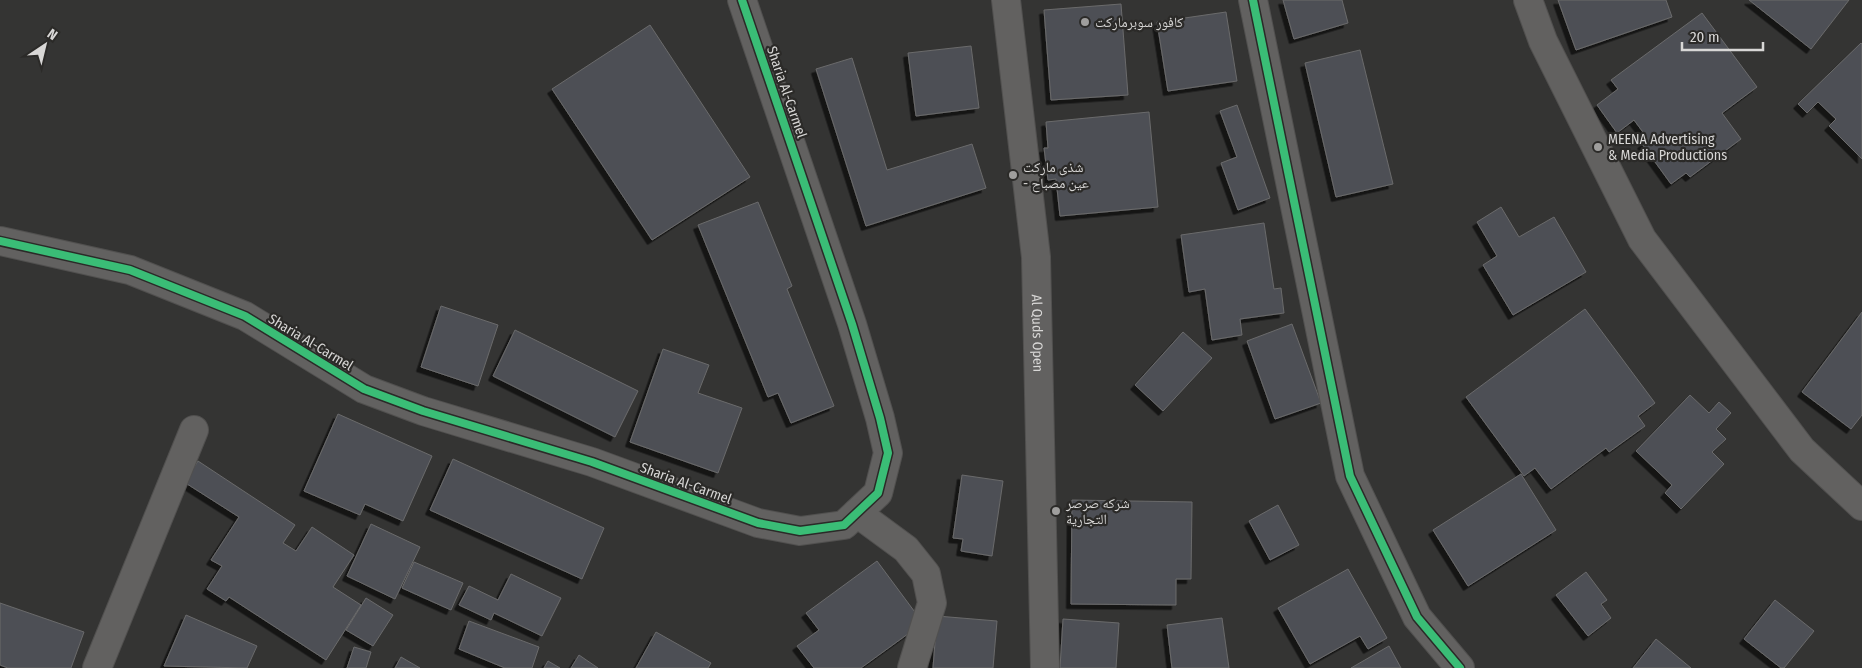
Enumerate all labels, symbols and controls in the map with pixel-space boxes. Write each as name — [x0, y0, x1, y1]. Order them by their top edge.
place label: كافور سوبرماركت — [1095, 14, 1184, 31]
marker: كافور سوبرماركت — [1079, 16, 1091, 28]
north arrow — [20, 20, 70, 70]
scale bar — [1682, 20, 1763, 52]
text: N — [44, 25, 60, 44]
text: 20 m — [1690, 28, 1720, 46]
street label: Sharia Al-Carmel — [763, 44, 810, 141]
place label: MEENA Advertising & Media Productions — [1608, 131, 1727, 164]
marker: MEENA Advertising & Media Productions — [1592, 141, 1604, 153]
place label: شذى ماركت - عين مصباح — [1023, 159, 1089, 193]
marker: شذى ماركت - عين مصباح — [1007, 169, 1019, 181]
street label: Al Quds Open — [1028, 294, 1047, 372]
street label: Sharia Al-Carmel — [265, 310, 356, 375]
street label: Sharia Al-Carmel — [638, 459, 734, 508]
place label: شركه صرصر التجارية — [1065, 495, 1130, 528]
marker: شركه صرصر التجارية — [1050, 505, 1062, 517]

